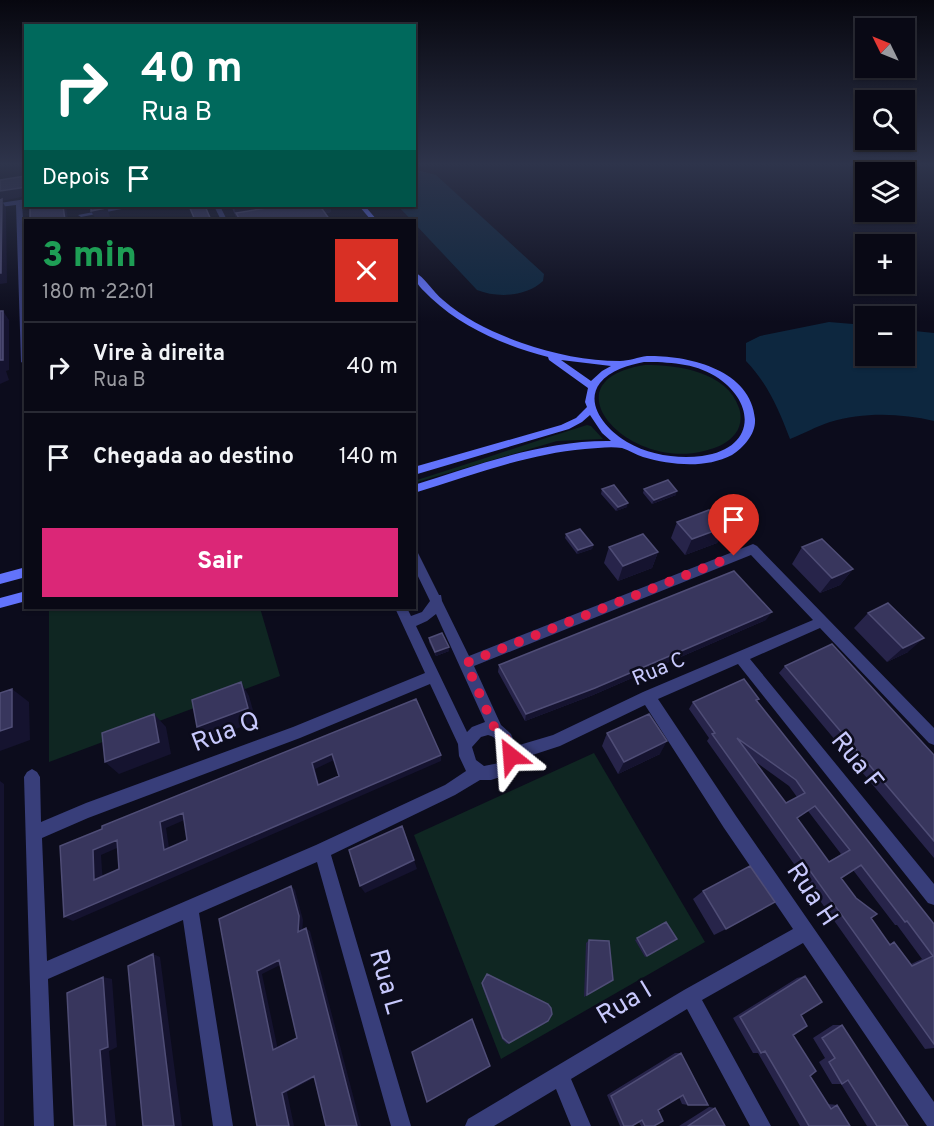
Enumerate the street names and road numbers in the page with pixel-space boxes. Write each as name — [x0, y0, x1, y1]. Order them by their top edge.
street label: Rua C — [628, 647, 690, 693]
street label: Rua Q — [187, 705, 265, 761]
street label: Rua F — [822, 726, 890, 798]
street label: Rua H — [778, 857, 844, 933]
street label: Rua L — [360, 946, 410, 1018]
street label: Rua I — [591, 975, 659, 1033]

